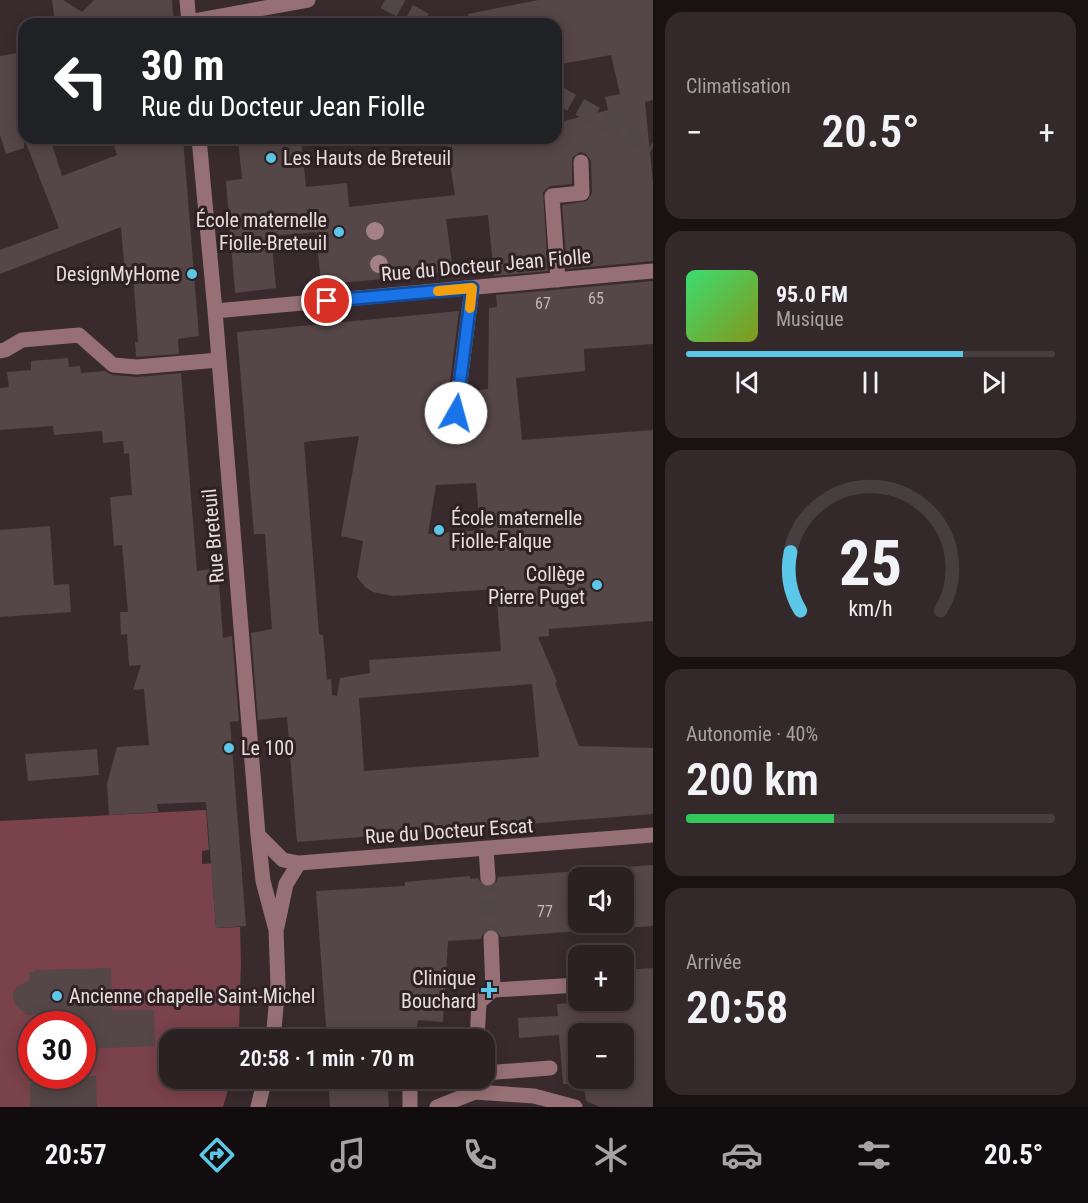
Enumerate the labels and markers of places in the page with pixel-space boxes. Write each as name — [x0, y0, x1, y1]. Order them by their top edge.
place label: Les Hauts de Breteuil — [283, 146, 451, 170]
marker: Les Hauts de Breteuil — [264, 151, 278, 165]
place label: École maternelle Fiolle-Breteuil — [196, 208, 327, 255]
marker: École maternelle Fiolle-Breteuil — [332, 225, 346, 239]
place label: DesignMyHome — [56, 262, 180, 286]
marker: DesignMyHome — [185, 267, 199, 281]
pin — [301, 275, 352, 326]
place label: École maternelle Fiolle-Falque — [451, 506, 582, 553]
marker: École maternelle Fiolle-Falque — [432, 523, 446, 537]
place label: Collège Pierre Puget — [488, 562, 585, 609]
marker: Collège Pierre Puget — [590, 578, 604, 592]
place label: Le 100 — [241, 736, 294, 760]
marker: Le 100 — [222, 741, 236, 755]
place label: Clinique Bouchard — [401, 966, 476, 1013]
marker: Clinique Bouchard — [480, 981, 498, 999]
place label: Ancienne chapelle Saint-Michel — [69, 984, 315, 1008]
marker: Ancienne chapelle Saint-Michel — [50, 989, 64, 1003]

